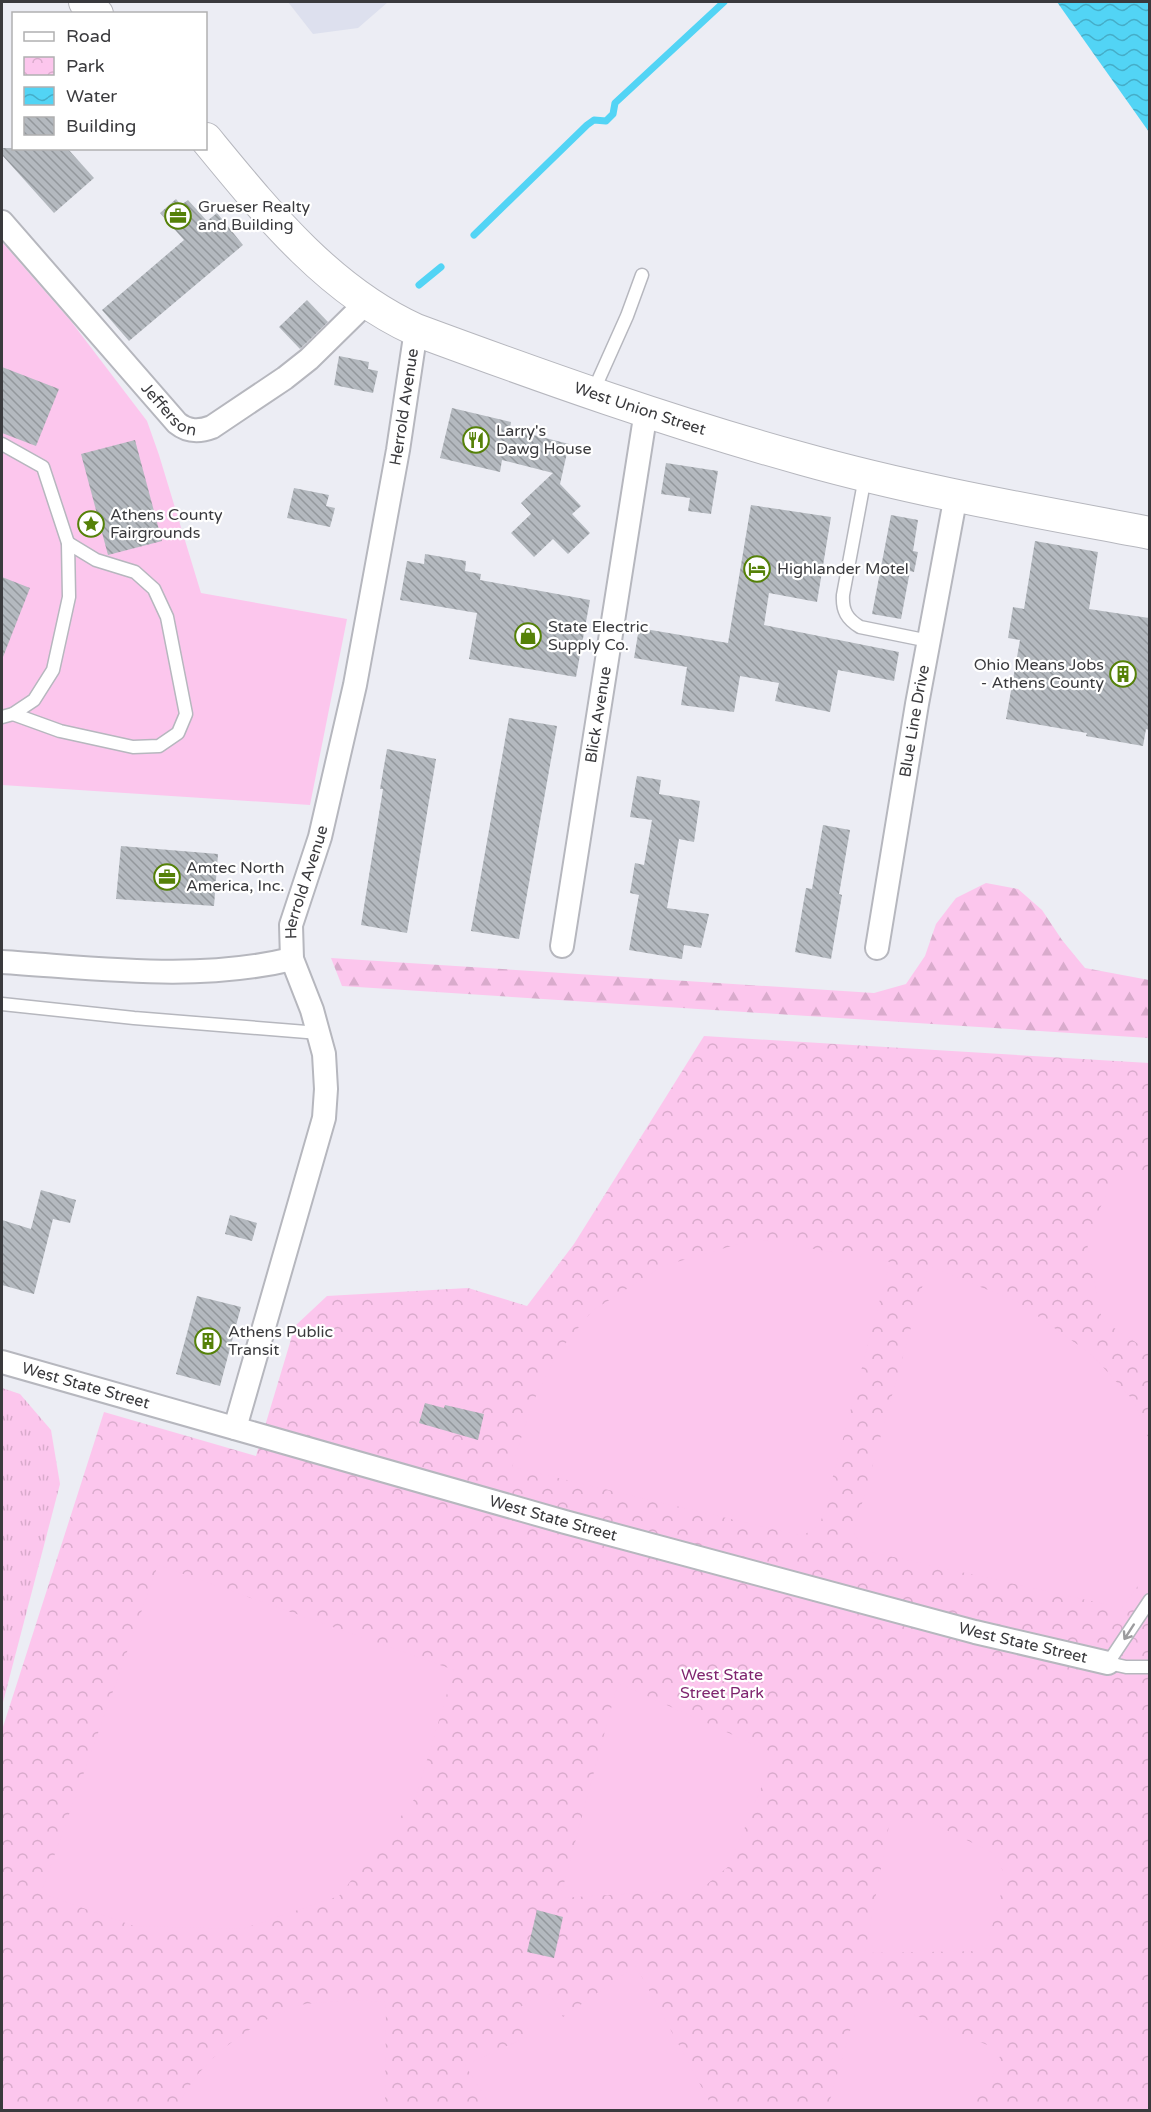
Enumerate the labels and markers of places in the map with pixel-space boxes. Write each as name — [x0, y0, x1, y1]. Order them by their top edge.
place label: Grueser Realty and Building — [198, 197, 311, 235]
office icon: Grueser Realty and Building — [163, 201, 193, 231]
place label: Larry's Dawg House — [496, 421, 592, 459]
restaurant icon: Larry's Dawg House — [461, 425, 491, 455]
place label: Athens County Fairgrounds — [110, 505, 223, 543]
place icon: Athens County Fairgrounds — [76, 509, 106, 539]
hotel icon: Highlander Motel — [742, 554, 772, 584]
place label: Highlander Motel — [777, 559, 909, 579]
place label: State Electric Supply Co. — [548, 617, 648, 655]
shop icon: State Electric Supply Co. — [513, 621, 543, 651]
place label: Ohio Means Jobs - Athens County — [974, 655, 1104, 693]
building icon: Ohio Means Jobs - Athens County — [1108, 659, 1138, 689]
place label: Amtec North America, Inc. — [186, 858, 284, 896]
office icon: Amtec North America, Inc. — [152, 862, 182, 892]
place label: Athens Public Transit — [228, 1322, 333, 1360]
building icon: Athens Public Transit — [193, 1326, 223, 1356]

